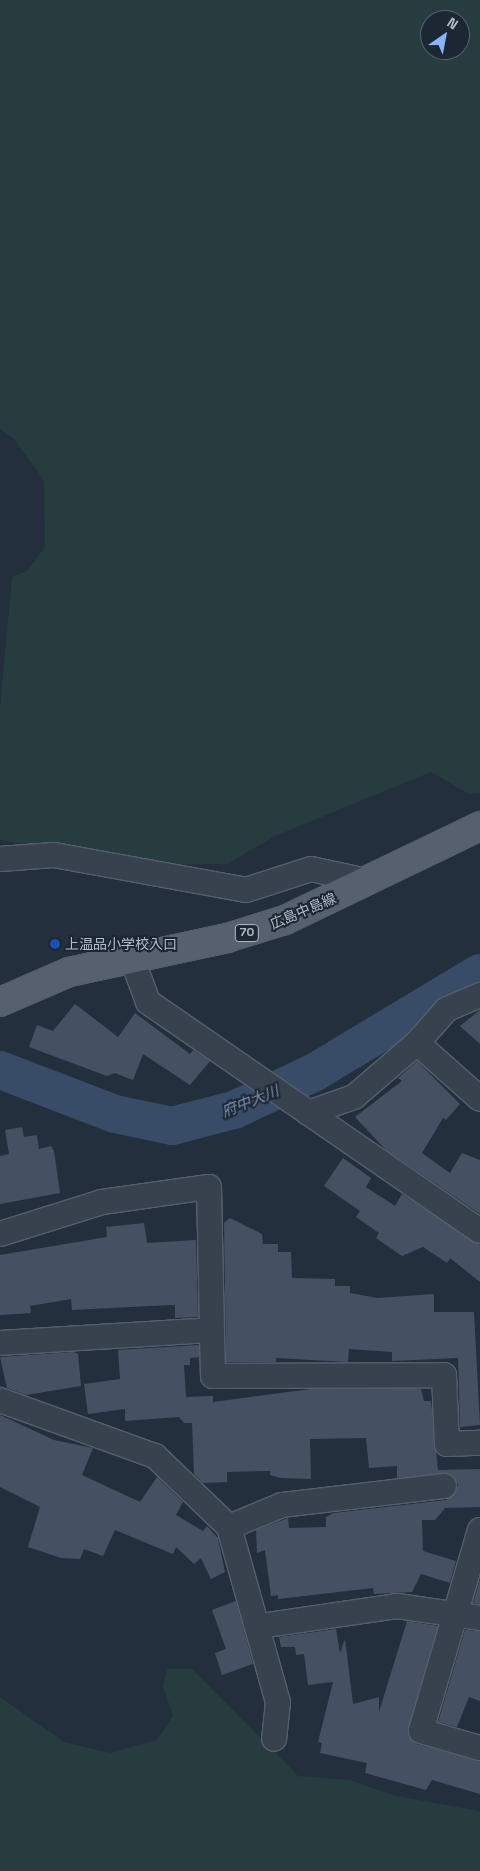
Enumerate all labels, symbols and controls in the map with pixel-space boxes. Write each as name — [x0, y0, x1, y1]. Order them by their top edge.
north arrow — [420, 10, 470, 60]
text: N — [444, 13, 461, 33]
street label: 広島中島線 — [268, 890, 338, 932]
road number: 70 — [234, 924, 260, 942]
place label: 上温品小学校入口 — [65, 936, 177, 952]
marker: 上温品小学校入口 — [49, 938, 61, 950]
water label: 府中大川 — [219, 1081, 281, 1121]

